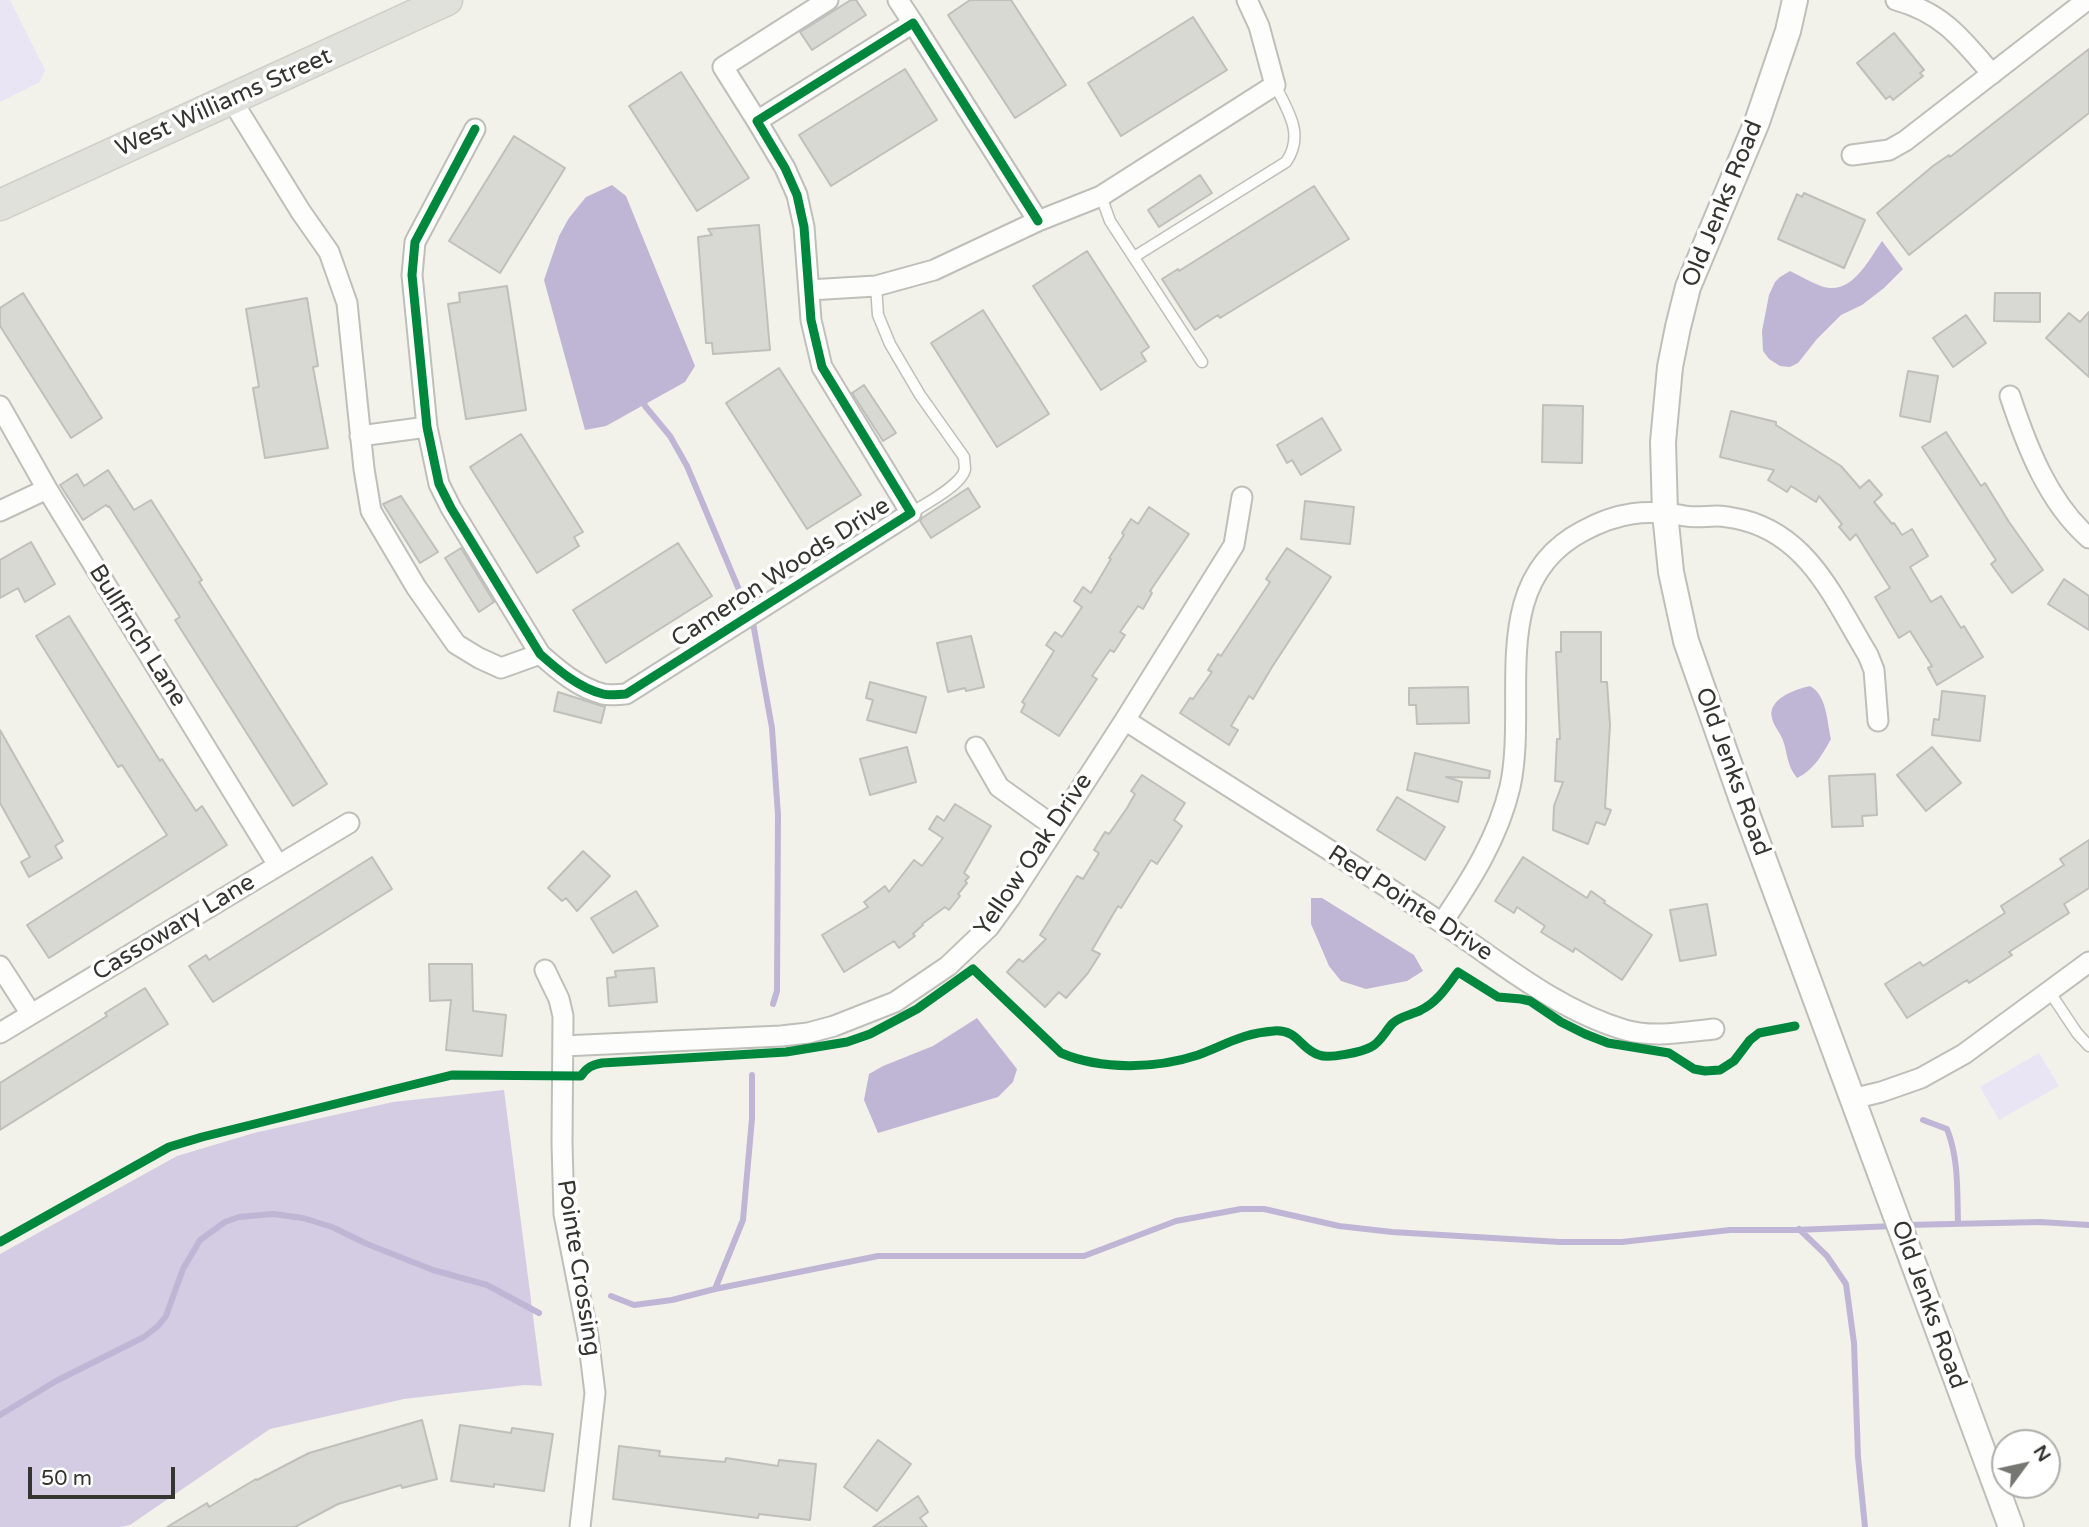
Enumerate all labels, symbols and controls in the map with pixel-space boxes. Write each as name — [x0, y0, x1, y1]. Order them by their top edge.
street label: West Williams Street — [112, 42, 336, 164]
street label: Old Jenks Road — [1676, 117, 1770, 291]
street label: Cameron Woods Drive — [666, 492, 896, 654]
street label: Bullfinch Lane — [82, 560, 192, 712]
street label: Old Jenks Road — [1688, 684, 1776, 860]
street label: Yellow Oak Drive — [969, 768, 1099, 942]
street label: Red Pointe Drive — [1322, 840, 1498, 968]
street label: Cassowary Lane — [88, 868, 260, 988]
street label: Pointe Crossing — [550, 1178, 606, 1358]
street label: Old Jenks Road — [1884, 1217, 1972, 1393]
north arrow — [1991, 1429, 2061, 1499]
text: N — [2029, 1441, 2055, 1466]
scale bar — [32, 1454, 178, 1498]
text: 50 m — [41, 1466, 92, 1491]

